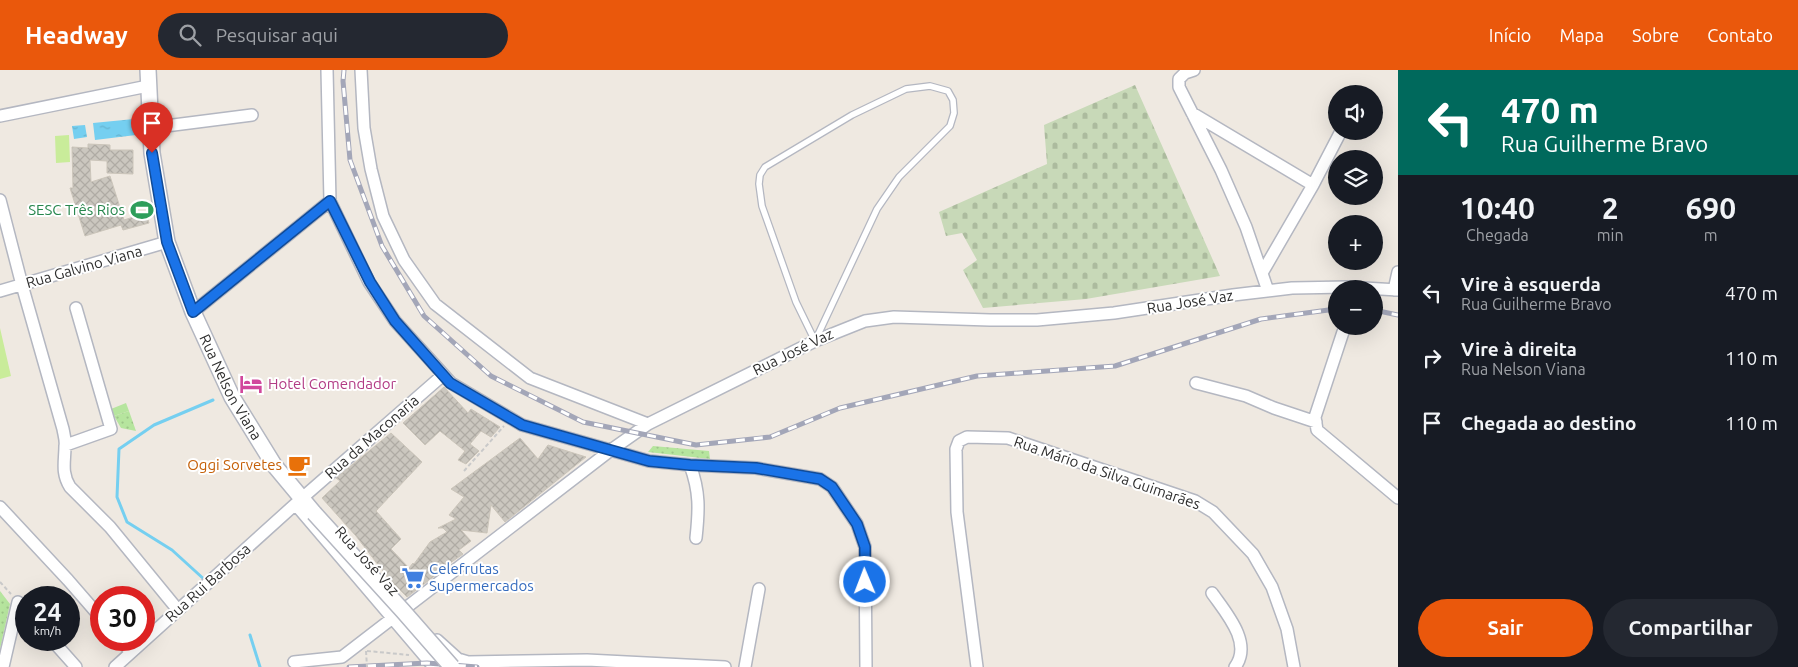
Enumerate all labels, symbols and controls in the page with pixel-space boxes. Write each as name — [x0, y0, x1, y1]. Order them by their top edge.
search box — [158, 13, 508, 58]
icon: search — [176, 21, 204, 49]
text: Headway — [25, 22, 128, 49]
text: Pesquisar aqui — [216, 24, 338, 46]
text: Início — [1489, 25, 1531, 45]
text: Mapa — [1559, 25, 1604, 45]
text: Sobre — [1632, 25, 1679, 45]
text: Contato — [1707, 25, 1773, 45]
map controls — [1328, 85, 1383, 335]
button: sound — [1328, 85, 1383, 140]
icon: left — [1418, 90, 1483, 155]
text: 470 m — [1501, 90, 1599, 130]
pin — [131, 102, 173, 153]
icon: arrive — [138, 109, 166, 137]
text: Rua Guilherme Bravo — [1501, 131, 1708, 156]
button: layers — [1328, 150, 1383, 205]
text: 10:40 — [1460, 191, 1535, 225]
text: 2 — [1602, 191, 1619, 225]
text: 690 — [1685, 191, 1736, 225]
sports icon: SESC Três Rios — [129, 197, 155, 223]
place label: SESC Três Rios — [28, 201, 125, 218]
button: + — [1328, 215, 1383, 270]
text: Chegada — [1466, 226, 1529, 244]
text: min — [1597, 226, 1624, 244]
text: m — [1704, 226, 1718, 244]
street label: Rua Galvino Viana — [24, 242, 144, 291]
text: Vire à esquerda — [1461, 273, 1601, 295]
icon: left — [1418, 279, 1446, 307]
button: − — [1328, 280, 1383, 335]
text: 470 m — [1725, 282, 1778, 304]
street label: Rua José Vaz — [1145, 286, 1234, 317]
text: Rua Guilherme Bravo — [1461, 295, 1612, 313]
street label: Rua José Vaz — [750, 325, 836, 378]
street label: Rua Nelson Viana — [196, 331, 265, 443]
text: Vire à direita — [1461, 338, 1577, 360]
icon: right — [1418, 344, 1446, 372]
text: 110 m — [1725, 347, 1778, 369]
text: Rua Nelson Viana — [1461, 360, 1586, 378]
hotel icon: Hotel Comendador — [238, 371, 264, 397]
place label: Hotel Comendador — [268, 375, 397, 392]
street label: Rua da Maconaria — [321, 391, 422, 482]
icon: arrive — [1418, 409, 1446, 437]
text: Chegada ao destino — [1461, 412, 1637, 434]
text: 110 m — [1725, 412, 1778, 434]
street label: Rua Mário da Silva Guimarães — [1012, 433, 1203, 512]
cafe icon: Oggi Sorvetes — [286, 452, 312, 478]
place label: Oggi Sorvetes — [187, 456, 282, 473]
street label: Rua José Vaz — [332, 523, 403, 599]
street label: Rua Rui Barbosa — [162, 540, 254, 625]
position arrow — [838, 555, 890, 607]
place label: Celefrutas Supermercados — [429, 560, 534, 594]
supermarket icon: Celefrutas Supermercados — [400, 565, 426, 591]
speed limit sign: 30 — [90, 586, 155, 651]
text: 24 — [33, 598, 62, 626]
button: Sair — [1418, 599, 1593, 657]
button: Compartilhar — [1603, 599, 1778, 657]
text: km/h — [34, 624, 61, 637]

